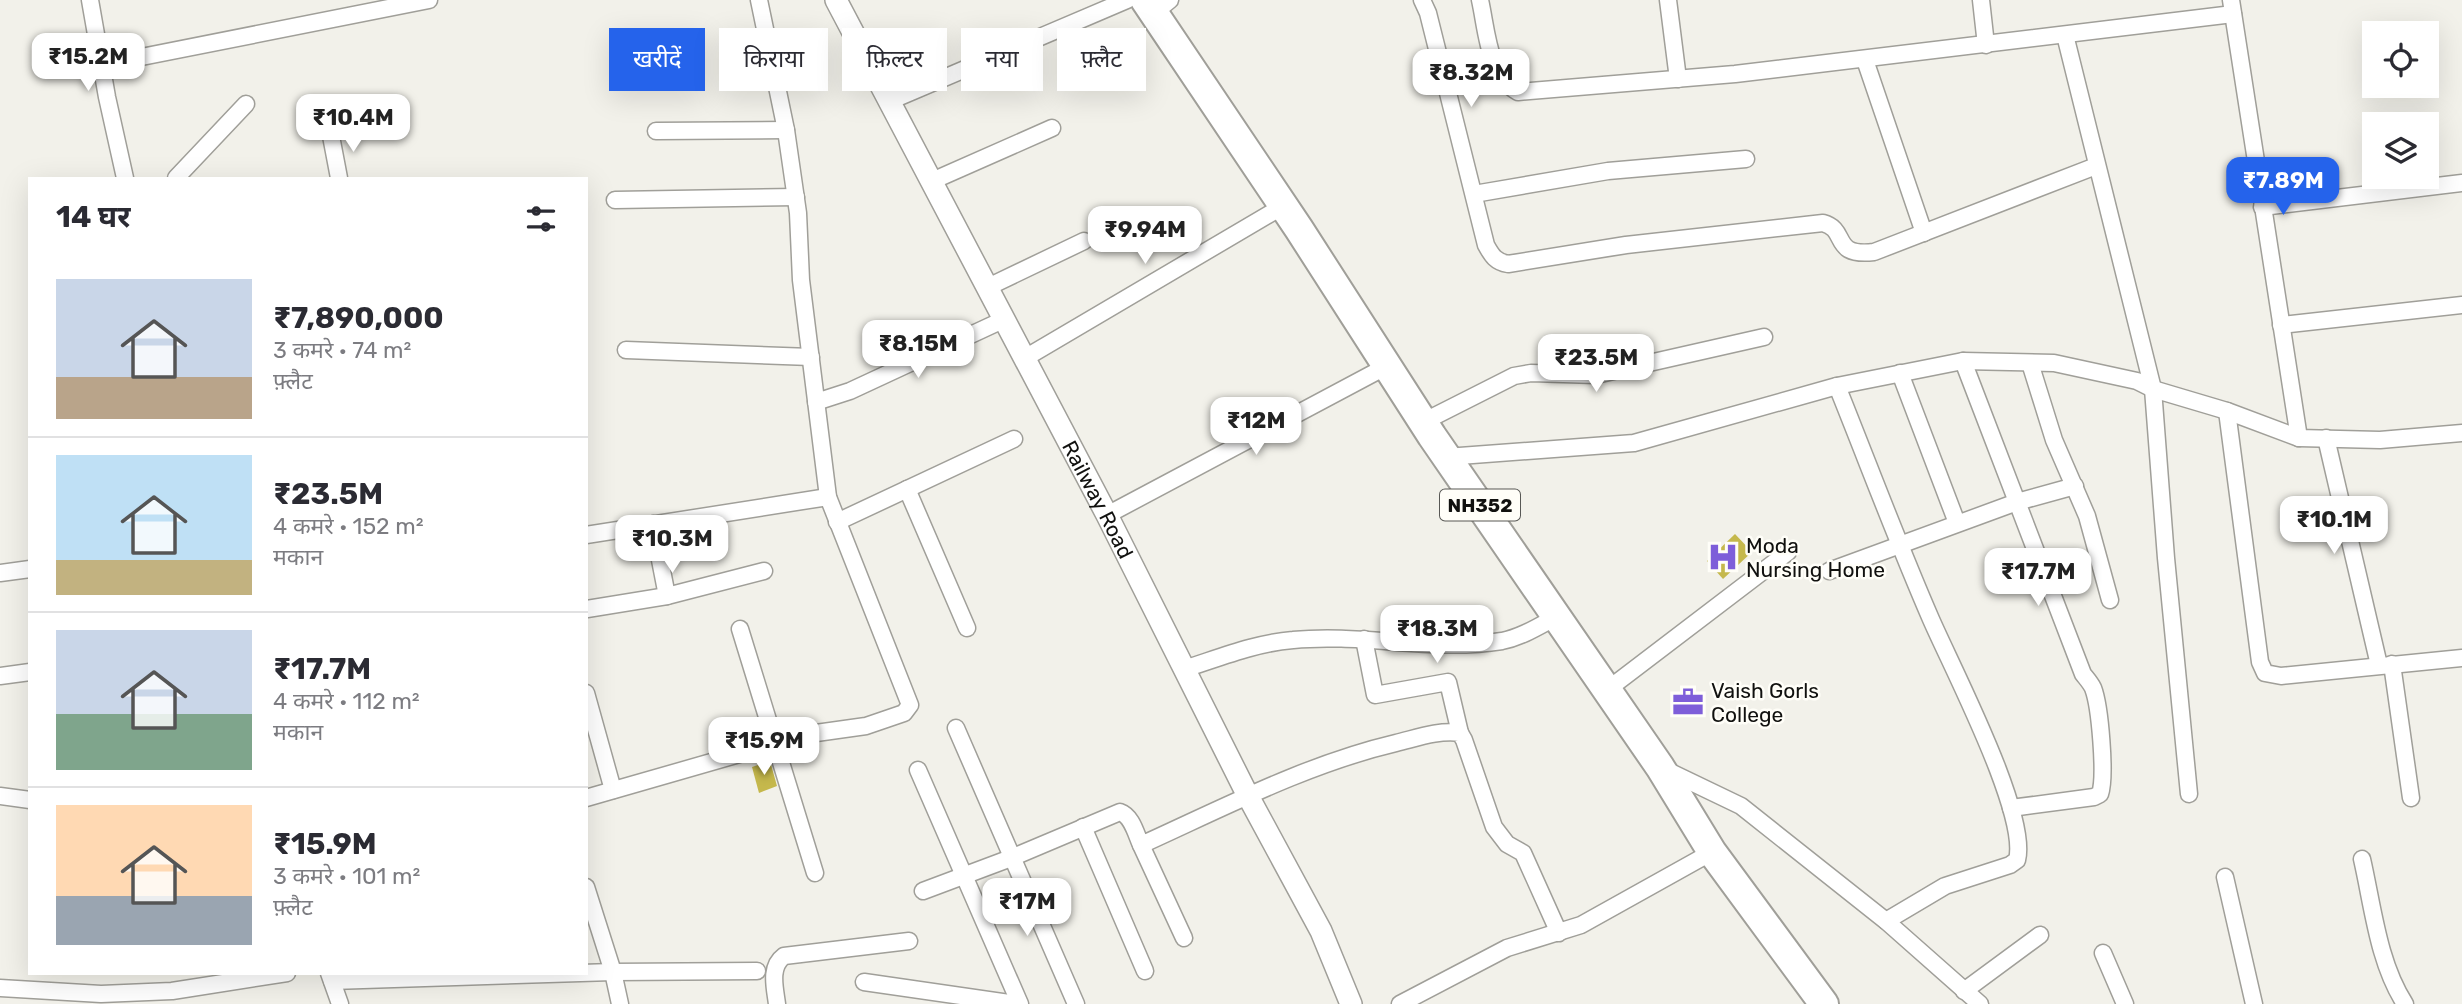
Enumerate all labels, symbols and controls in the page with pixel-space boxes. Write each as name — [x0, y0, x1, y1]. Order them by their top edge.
map controls — [2362, 21, 2439, 189]
button: locate — [2362, 21, 2439, 98]
chip: खरीदें — [609, 28, 705, 91]
chip: किराया — [719, 28, 828, 91]
chip: फ़िल्टर — [842, 28, 947, 91]
chip: नया — [961, 28, 1043, 91]
chip: फ़्लैट — [1057, 28, 1146, 91]
pin: ₹15.2M — [31, 34, 145, 93]
text: ₹15.2M — [48, 42, 128, 70]
pin: ₹8.32M — [1414, 50, 1528, 109]
text: ₹8.32M — [1429, 58, 1513, 86]
pin: ₹10.4M — [296, 94, 410, 154]
text: ₹10.4M — [312, 103, 394, 131]
button: layers — [2362, 112, 2439, 189]
pin: ₹7.89M — [2226, 158, 2340, 217]
text: ₹7.89M — [2242, 166, 2324, 194]
text: 14 घर — [56, 199, 130, 235]
icon: filters — [522, 200, 560, 238]
pin: ₹9.94M — [1088, 206, 1202, 266]
text: ₹9.94M — [1104, 215, 1186, 243]
text: ₹7,890,000 — [273, 300, 444, 336]
icon: home — [112, 307, 196, 391]
pin: ₹8.15M — [861, 320, 975, 380]
text: ₹8.15M — [878, 329, 958, 357]
pin: ₹23.5M — [1539, 334, 1653, 394]
text: 3 कमरे · 74 m² — [273, 336, 411, 364]
text: ₹23.5M — [1554, 343, 1638, 371]
text: फ़्लैट — [273, 367, 313, 395]
pin: ₹12M — [1215, 398, 1297, 457]
text: ₹12M — [1226, 406, 1286, 434]
street label: Railway Road — [1057, 436, 1139, 562]
text: ₹23.5M — [273, 476, 383, 512]
icon: home — [112, 483, 196, 567]
road number: NH352 — [1440, 490, 1520, 520]
pin: ₹10.1M — [2277, 496, 2391, 556]
text: ₹10.1M — [2296, 505, 2372, 533]
text: 4 कमरे · 152 m² — [273, 512, 424, 540]
pin: ₹10.3M — [615, 516, 729, 575]
text: ₹10.3M — [631, 524, 713, 552]
place label: Moda Nursing Home — [1746, 533, 1885, 582]
hospital icon: Moda Nursing Home — [1706, 540, 1740, 574]
text: मकान — [273, 543, 323, 571]
pin: ₹17.7M — [1981, 548, 2095, 608]
text: ₹17.7M — [2000, 557, 2076, 585]
pin: ₹18.3M — [1380, 606, 1494, 665]
text: ₹18.3M — [1396, 614, 1478, 642]
text: ₹17.7M — [273, 651, 371, 687]
icon: home — [112, 658, 196, 742]
place label: Vaish Gorls College — [1711, 678, 1819, 727]
office icon: Vaish Gorls College — [1671, 685, 1705, 719]
text: 4 कमरे · 112 m² — [273, 687, 420, 715]
text: मकान — [273, 718, 323, 746]
pin: ₹15.9M — [707, 718, 821, 777]
text: ₹15.9M — [724, 726, 804, 754]
text: ₹15.9M — [273, 826, 377, 862]
icon: home — [112, 833, 196, 917]
text: 3 कमरे · 101 m² — [273, 862, 420, 890]
pin: ₹17M — [986, 878, 1068, 938]
text: ₹17M — [998, 887, 1056, 915]
text: फ़्लैट — [273, 893, 313, 921]

